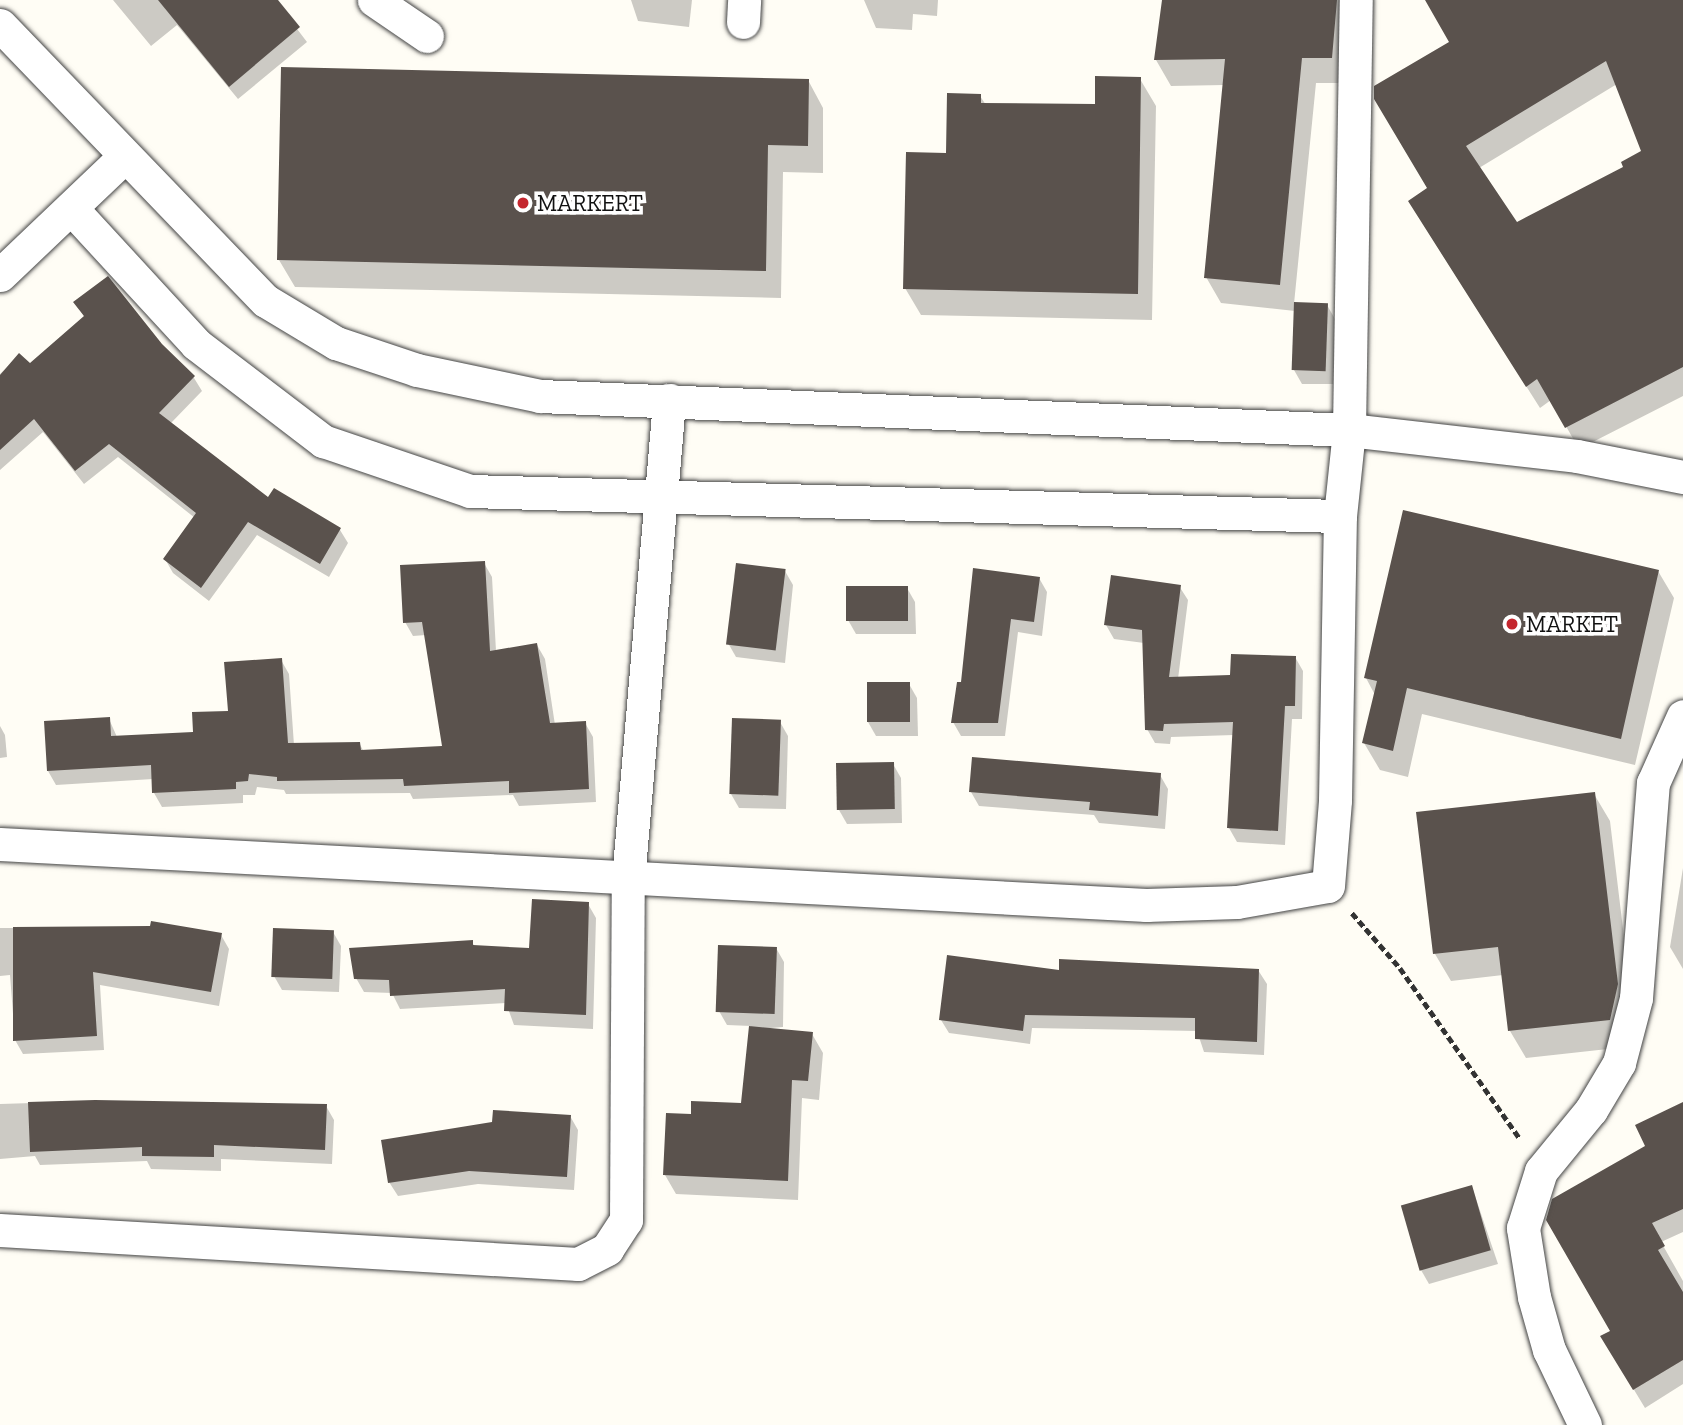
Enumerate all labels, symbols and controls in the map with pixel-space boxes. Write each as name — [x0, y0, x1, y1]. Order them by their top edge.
place label: MARKERT — [537, 189, 643, 217]
marker: MARKERT — [515, 195, 531, 211]
place label: MARKET — [1526, 610, 1618, 638]
marker: MARKET — [1504, 616, 1520, 632]

